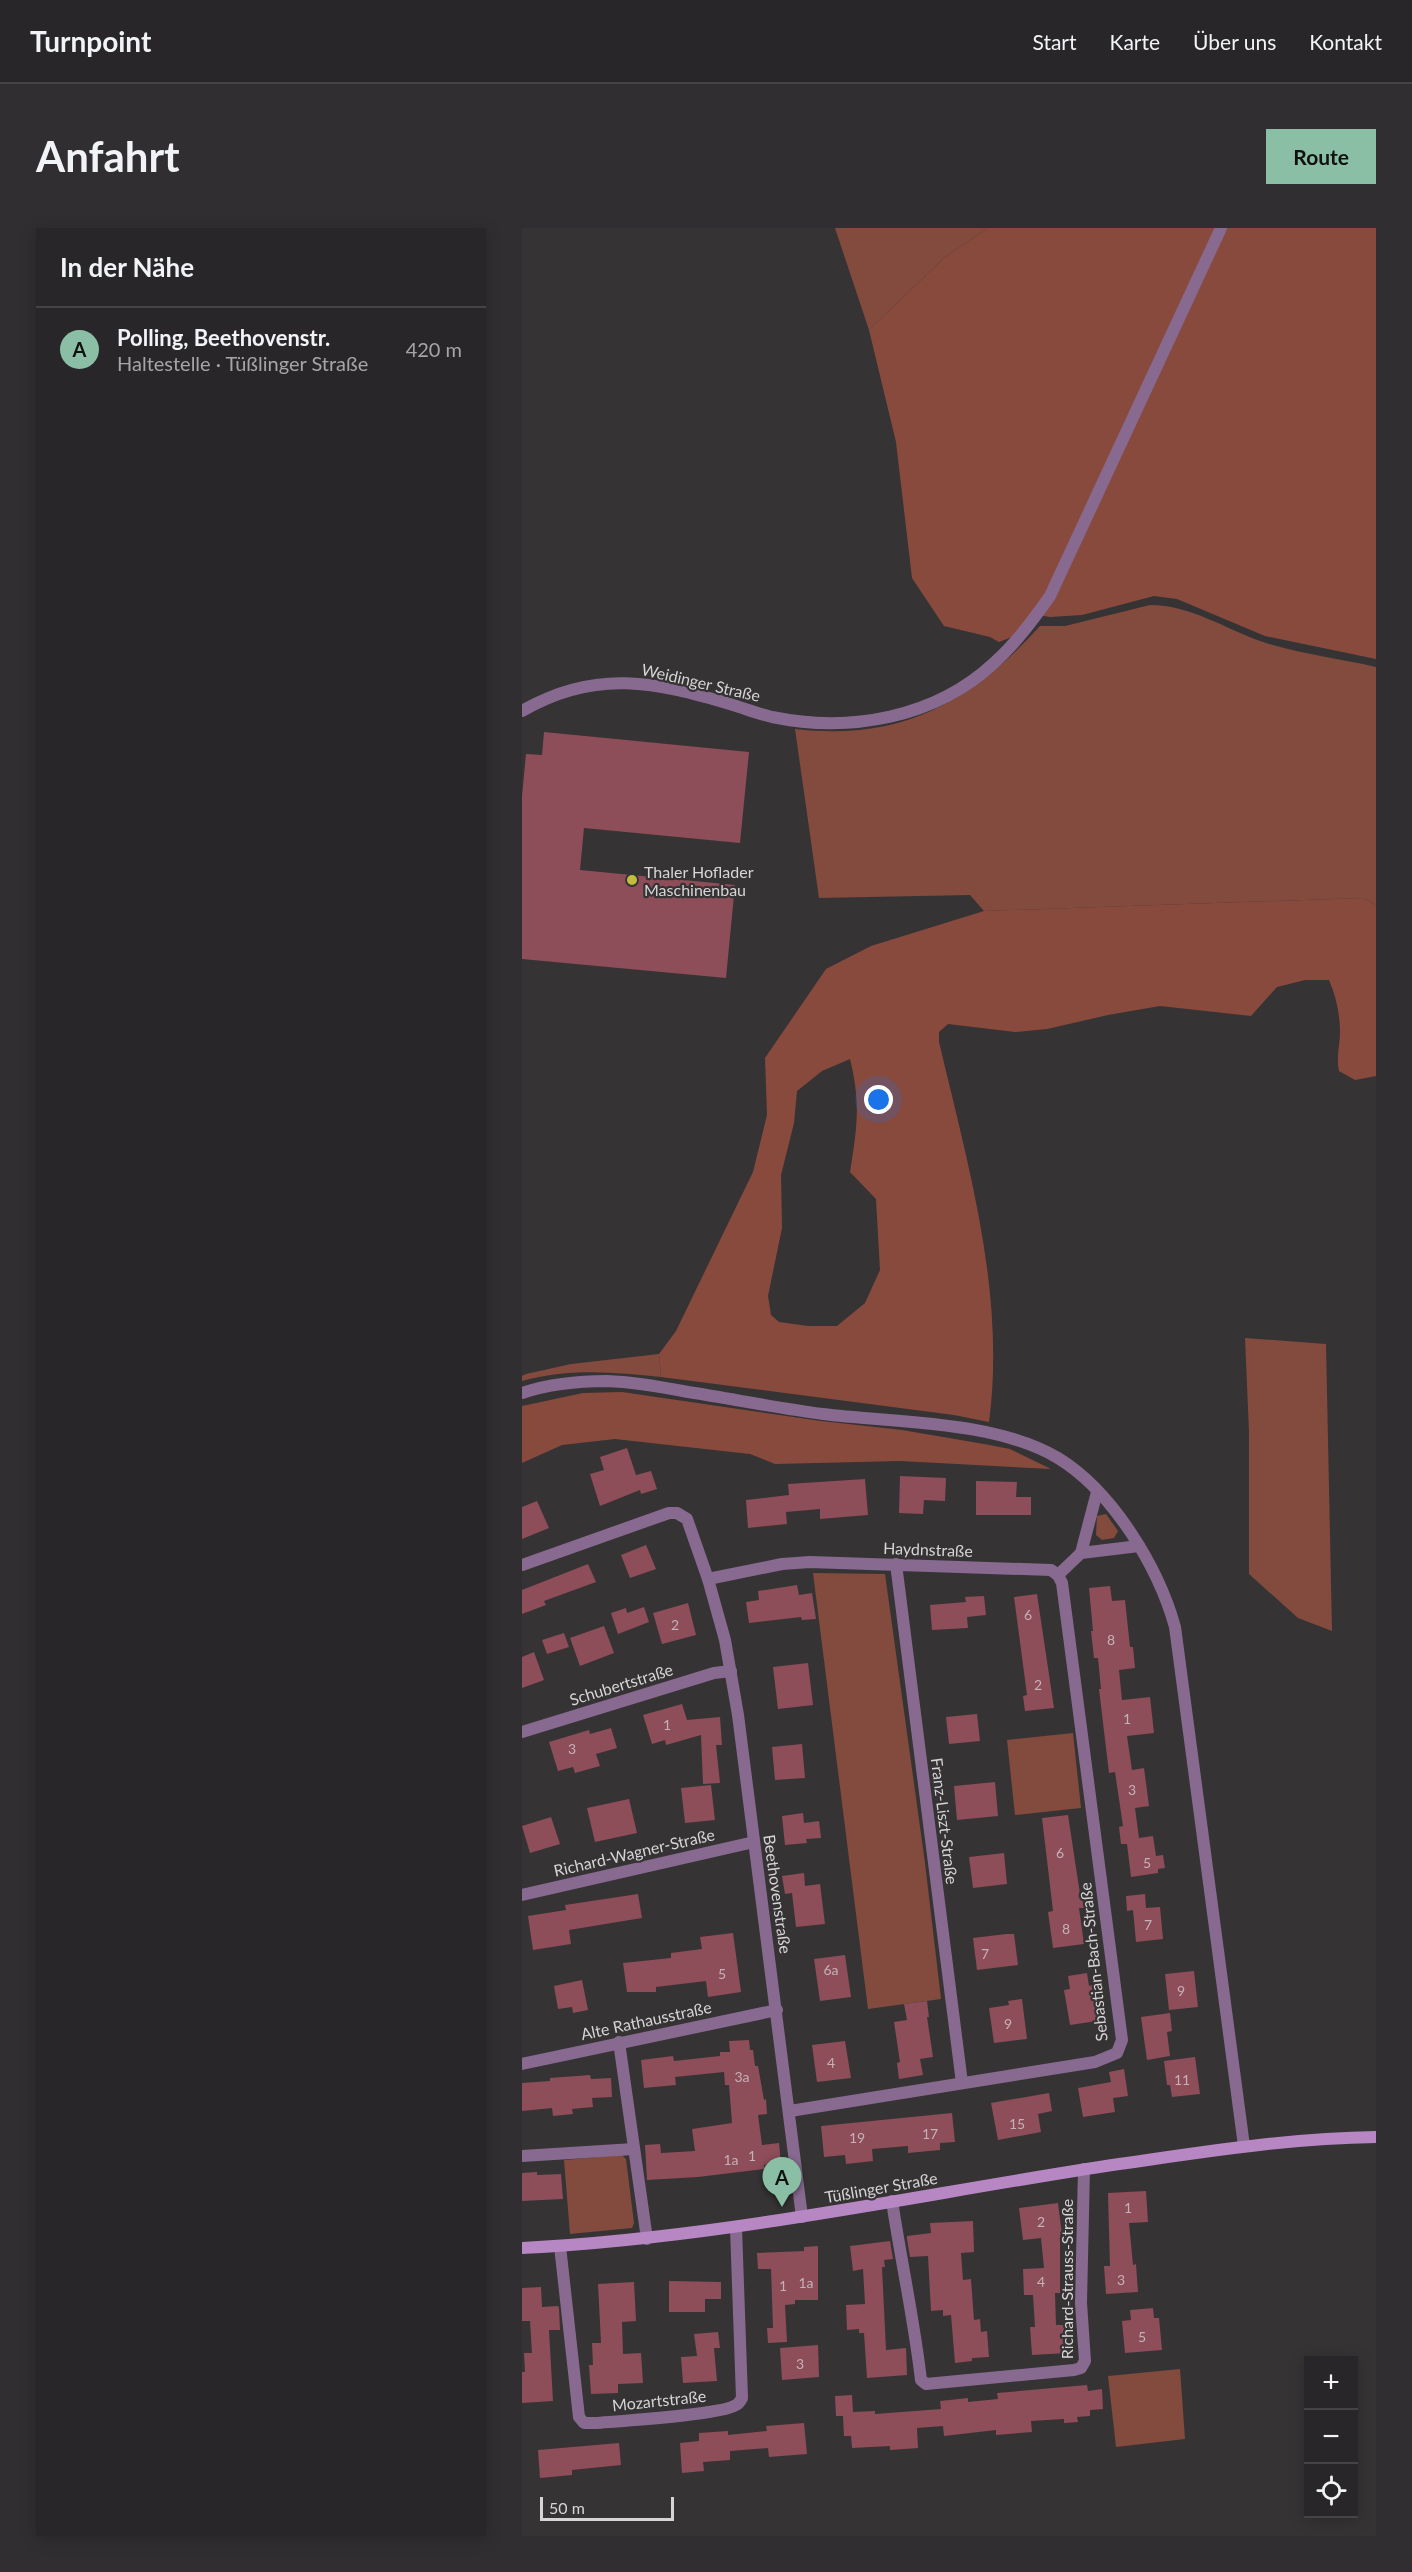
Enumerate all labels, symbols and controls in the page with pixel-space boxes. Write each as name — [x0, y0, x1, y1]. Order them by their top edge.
text: Turnpoint — [30, 24, 151, 58]
text: Start — [1032, 29, 1077, 54]
text: Karte — [1110, 29, 1160, 54]
text: Über uns — [1193, 29, 1276, 54]
text: Kontakt — [1309, 29, 1382, 54]
button: Route — [1266, 129, 1376, 184]
text: Anfahrt — [36, 131, 180, 181]
text: In der Nähe — [60, 251, 194, 283]
text: Polling, Beethovenstr. — [117, 324, 330, 351]
text: A — [73, 337, 86, 361]
text: 420 m — [406, 337, 462, 361]
text: Haltestelle · Tüßlinger Straße — [117, 351, 368, 375]
street label: Weidinger Straße — [640, 659, 762, 705]
place label: Thaler Hoflader Maschinenbau — [644, 862, 754, 899]
marker: Thaler Hoflader Maschinenbau — [625, 873, 639, 887]
your location — [864, 1085, 893, 1114]
street label: Haydnstraße — [883, 1538, 973, 1560]
house number: 6 — [1024, 1606, 1032, 1623]
house number: 2 — [671, 1616, 679, 1633]
house number: 8 — [1107, 1631, 1115, 1648]
street label: Schubertstraße — [567, 1659, 675, 1709]
house number: 2 — [1034, 1676, 1042, 1693]
house number: 1 — [1123, 1710, 1131, 1727]
house number: 1 — [663, 1716, 671, 1733]
house number: 3 — [568, 1740, 576, 1757]
street label: Franz-Liszt-Straße — [928, 1757, 962, 1885]
house number: 3 — [1128, 1781, 1136, 1798]
street label: Richard-Wagner-Straße — [552, 1824, 716, 1880]
street label: Beethovenstraße — [760, 1833, 796, 1955]
house number: 6 — [1056, 1844, 1064, 1861]
house number: 5 — [1143, 1854, 1151, 1871]
street label: Sebastian-Bach-Straße — [1075, 1882, 1111, 2042]
house number: 7 — [1144, 1916, 1152, 1933]
house number: 8 — [1062, 1920, 1070, 1937]
house number: 7 — [981, 1945, 989, 1962]
house number: 6a — [823, 1961, 839, 1978]
house number: 5 — [718, 1965, 726, 1982]
house number: 9 — [1177, 1982, 1185, 1999]
street label: Alte Rathausstraße — [579, 1997, 713, 2043]
house number: 9 — [1004, 2015, 1012, 2032]
house number: 4 — [827, 2054, 835, 2071]
house number: 3a — [734, 2068, 750, 2085]
house number: 11 — [1174, 2071, 1190, 2088]
house number: 15 — [1009, 2115, 1025, 2132]
house number: 17 — [922, 2125, 938, 2142]
house number: 19 — [849, 2129, 865, 2146]
house number: 1 — [748, 2147, 756, 2164]
house number: 1a — [723, 2151, 739, 2168]
pin: A — [762, 2158, 802, 2207]
street label: Tüßlinger Straße — [823, 2168, 939, 2206]
street label: Richard-Strauss-Straße — [1057, 2199, 1076, 2359]
house number: 1 — [1124, 2199, 1132, 2216]
house number: 2 — [1037, 2213, 1045, 2230]
house number: 3 — [1117, 2271, 1125, 2288]
house number: 4 — [1037, 2273, 1045, 2290]
house number: 1a — [798, 2274, 814, 2291]
house number: 1 — [779, 2277, 787, 2294]
house number: 5 — [1138, 2328, 1146, 2345]
house number: 3 — [796, 2355, 804, 2372]
map controls — [1304, 2356, 1358, 2518]
button: + — [1304, 2356, 1358, 2410]
street label: Mozartstraße — [611, 2386, 707, 2414]
button: − — [1304, 2410, 1358, 2464]
button: locate — [1304, 2464, 1358, 2518]
scale bar — [540, 2494, 674, 2522]
text: 50 m — [549, 2498, 585, 2517]

